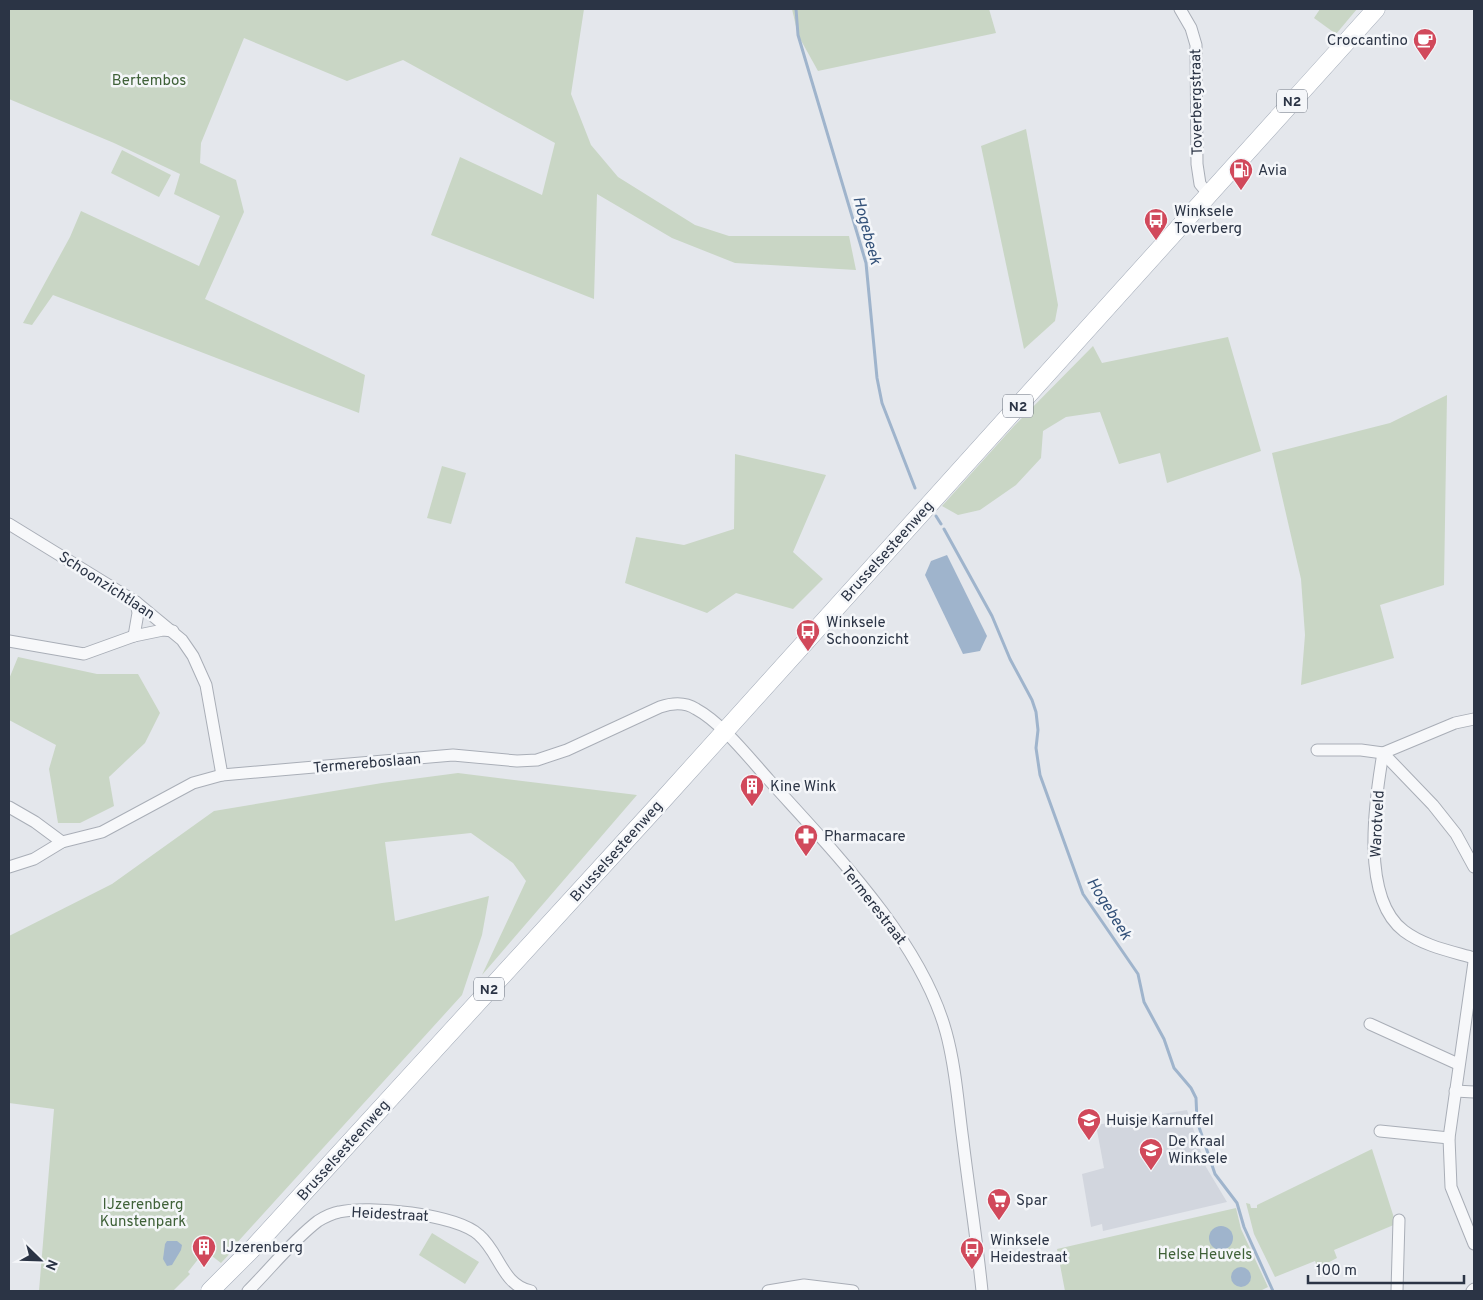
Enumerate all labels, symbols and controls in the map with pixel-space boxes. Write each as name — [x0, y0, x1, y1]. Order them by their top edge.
cafe icon: Croccantino — [1412, 27, 1438, 61]
place label: Croccantino — [1327, 32, 1408, 51]
street label: Toverbergstraat — [1187, 48, 1208, 156]
park label: Bertembos — [112, 72, 186, 91]
road number: N2 — [1277, 90, 1307, 112]
fuel station icon: Avia — [1228, 157, 1254, 191]
place label: Avia — [1258, 162, 1287, 181]
water label: Hogebeek — [847, 194, 885, 268]
place label: Winksele Toverberg — [1174, 203, 1242, 239]
bus stop icon: Winksele Toverberg — [1143, 207, 1169, 241]
road number: N2 — [1003, 394, 1033, 418]
street label: Brusselsesteenweg — [838, 498, 938, 606]
street label: Schoonzichtlaan — [54, 548, 158, 624]
place label: Winksele Schoonzicht — [826, 614, 909, 650]
bus stop icon: Winksele Schoonzicht — [795, 618, 821, 652]
street label: Termereboslaan — [312, 750, 422, 779]
building icon: Kine Wink — [739, 773, 765, 807]
place label: Kine Wink — [770, 778, 837, 797]
street label: Warotveld — [1367, 790, 1390, 858]
street label: Brusselsesteenweg — [567, 798, 667, 906]
pharmacy icon: Pharmacare — [793, 823, 819, 857]
place label: Pharmacare — [824, 828, 906, 847]
street label: Termerestraat — [836, 863, 909, 949]
water label: Hogebeek — [1081, 874, 1136, 945]
road number: N2 — [474, 978, 504, 1001]
street label: Brusselsesteenweg — [294, 1097, 394, 1205]
school or university icon: Huisje Karnuffel — [1076, 1107, 1102, 1141]
place label: Huisje Karnuffel — [1106, 1112, 1214, 1131]
place label: De Kraal Winksele — [1168, 1133, 1227, 1169]
school or university icon: De Kraal Winksele — [1138, 1137, 1164, 1171]
supermarket icon: Spar — [986, 1187, 1012, 1221]
place label: Spar — [1016, 1192, 1048, 1211]
park label: IJzerenberg Kunstenpark — [100, 1196, 186, 1232]
street label: Heidestraat — [351, 1204, 429, 1227]
place label: Winksele Heidestraat — [990, 1232, 1068, 1268]
building icon: IJzerenberg — [191, 1234, 217, 1268]
north arrow — [15, 1235, 65, 1285]
bus stop icon: Winksele Heidestraat — [959, 1236, 985, 1270]
place label: IJzerenberg — [222, 1239, 303, 1258]
park label: Helse Heuvels — [1158, 1246, 1252, 1265]
scale bar — [1308, 1252, 1464, 1284]
text: N — [41, 1257, 60, 1272]
text: 100 m — [1316, 1262, 1357, 1281]

